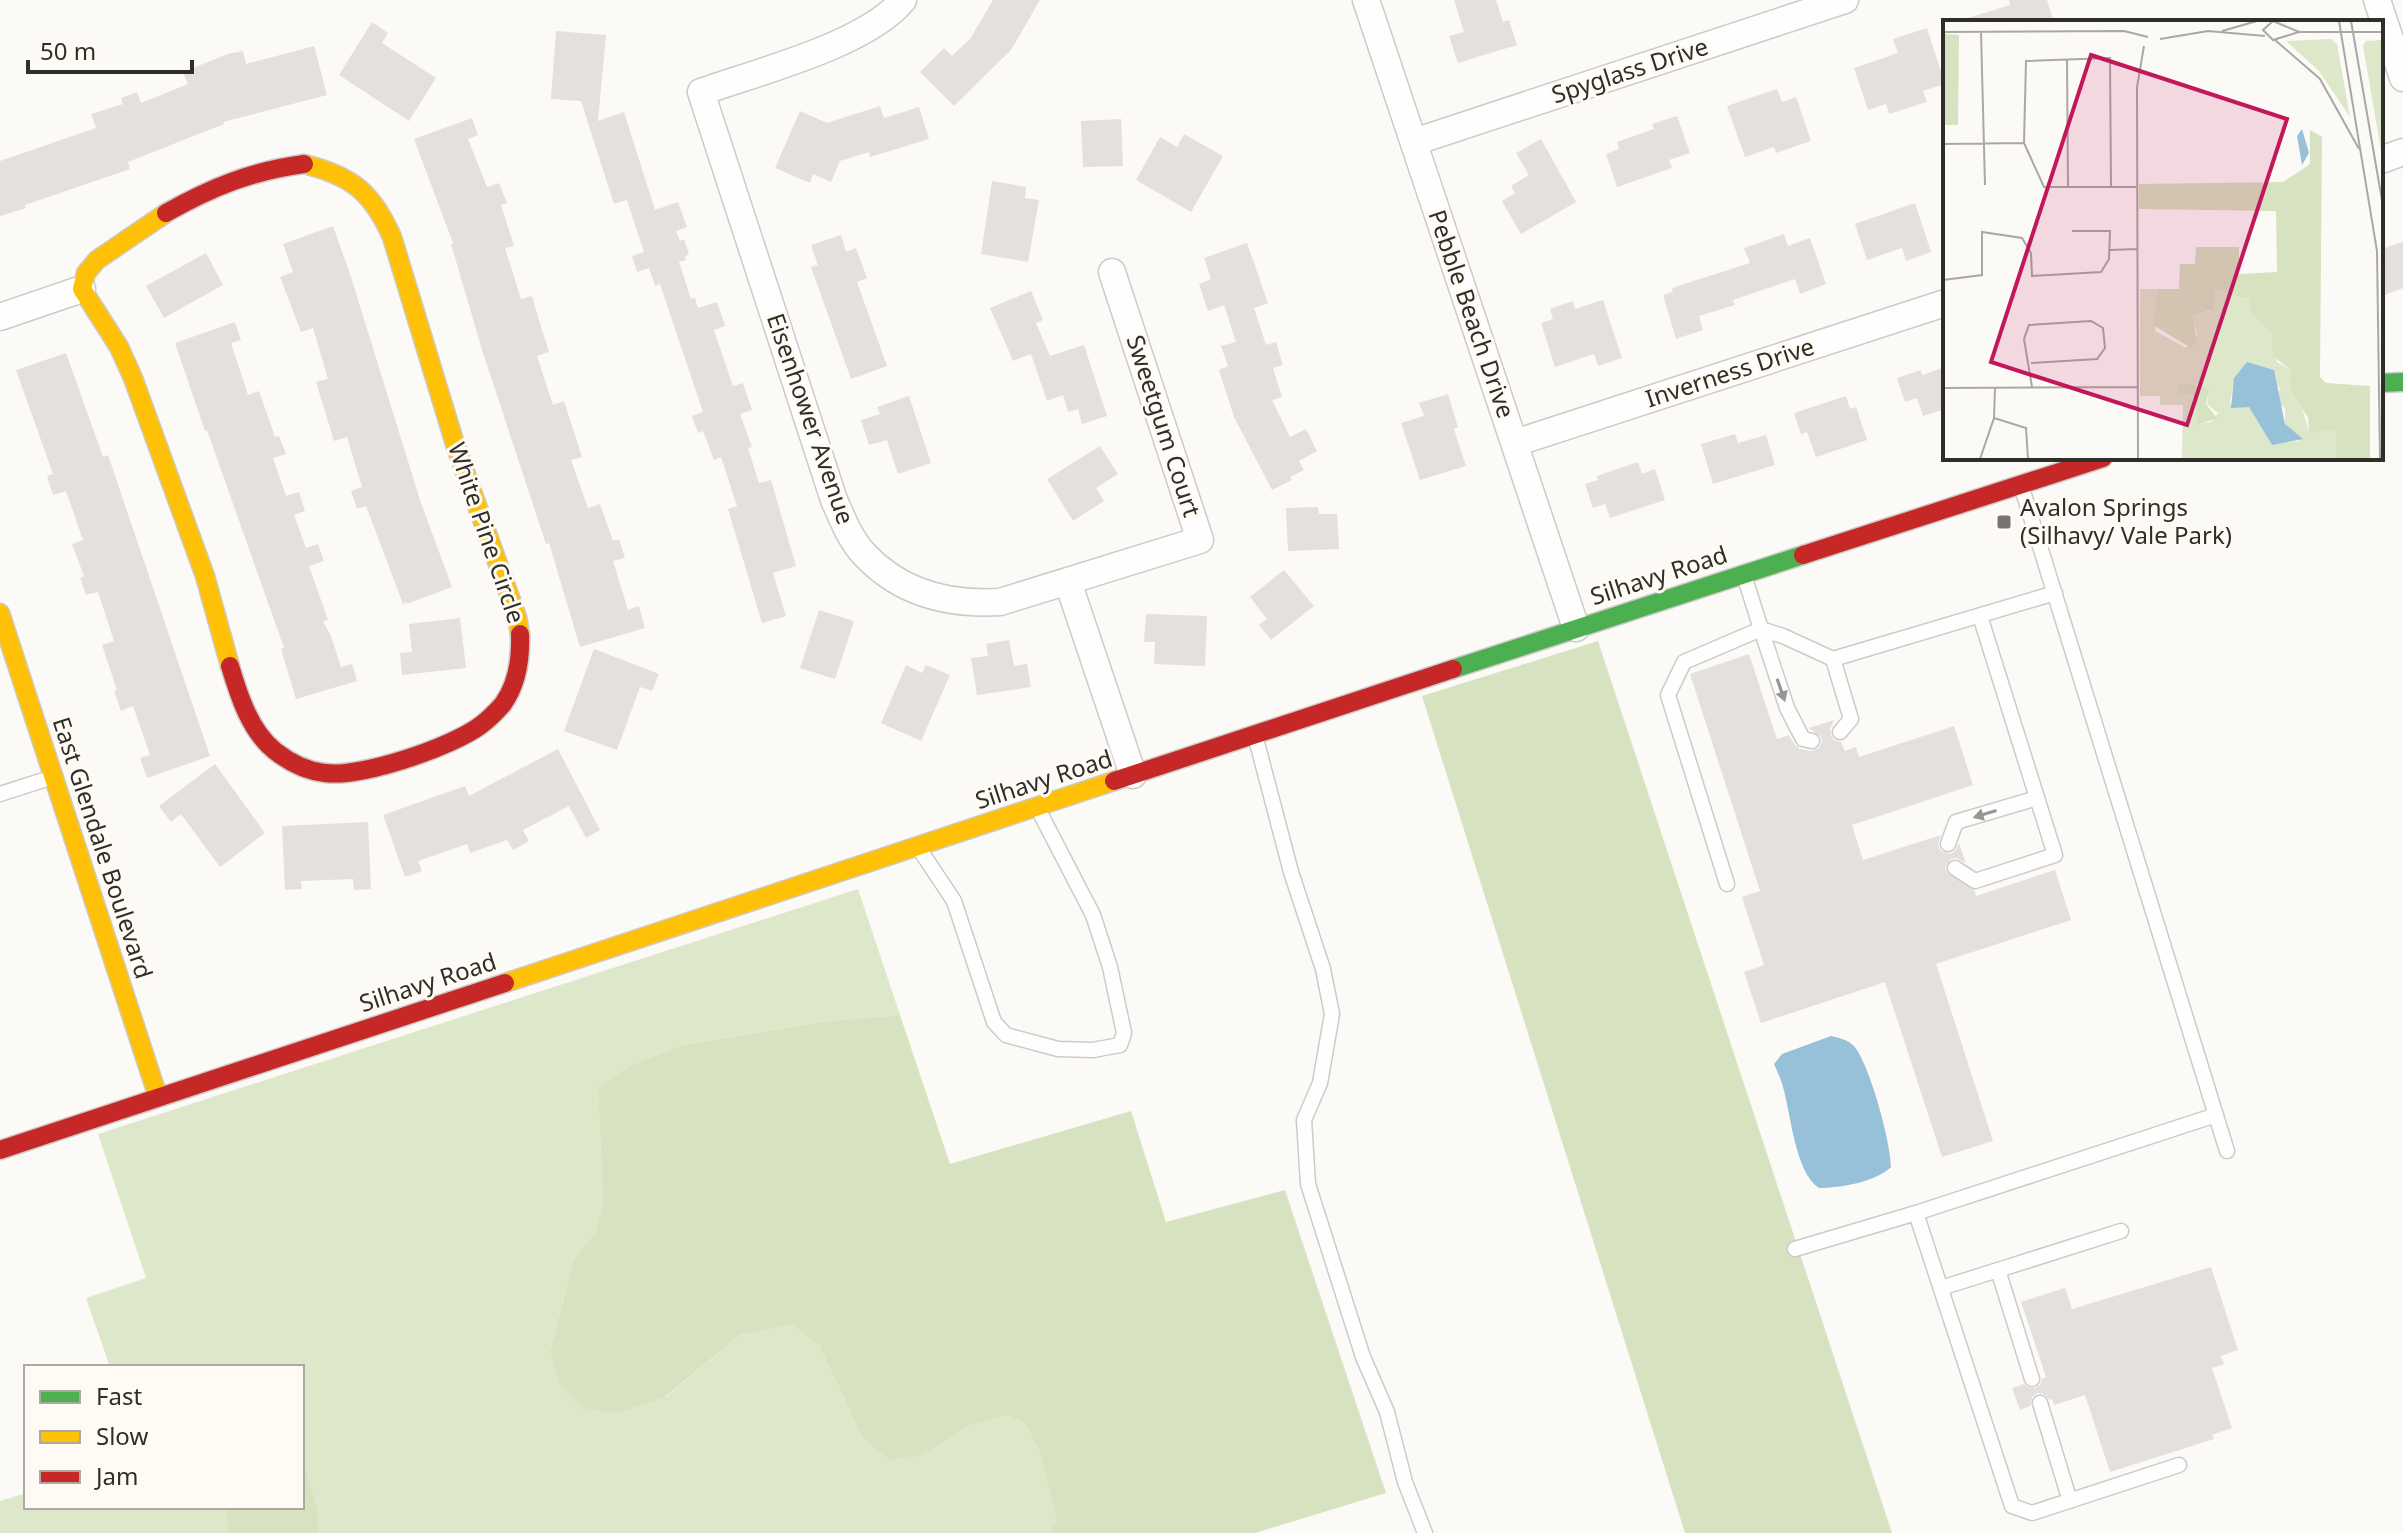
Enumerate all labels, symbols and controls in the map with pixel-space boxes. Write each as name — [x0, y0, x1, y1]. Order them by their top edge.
inset map — [1943, 20, 2383, 460]
scale bar — [28, 24, 192, 74]
street label: Spyglass Drive — [1547, 29, 1712, 110]
text: 50 m — [40, 34, 96, 67]
street label: Pebble Beach Drive — [1421, 205, 1524, 422]
street label: Eisenhower Avenue — [760, 309, 863, 528]
street label: Inverness Drive — [1641, 329, 1818, 414]
street label: Sweetgum Court — [1120, 330, 1209, 521]
street label: White Pine Circle — [441, 438, 534, 627]
place label: Avalon Springs (Silhavy/ Vale Park) — [2020, 490, 2232, 551]
marker: Avalon Springs (Silhavy/ Vale Park) — [1995, 513, 2013, 531]
street label: Silhavy Road — [1586, 537, 1731, 612]
one-way arrow — [1776, 678, 1788, 702]
street label: East Glendale Boulevard — [45, 712, 161, 983]
street label: Silhavy Road — [971, 741, 1116, 816]
one-way arrow — [1973, 808, 1997, 821]
street label: Silhavy Road — [355, 944, 500, 1019]
legend — [24, 1365, 304, 1509]
text: Fast — [96, 1379, 142, 1412]
text: Slow — [96, 1419, 148, 1452]
text: Jam — [94, 1459, 138, 1492]

